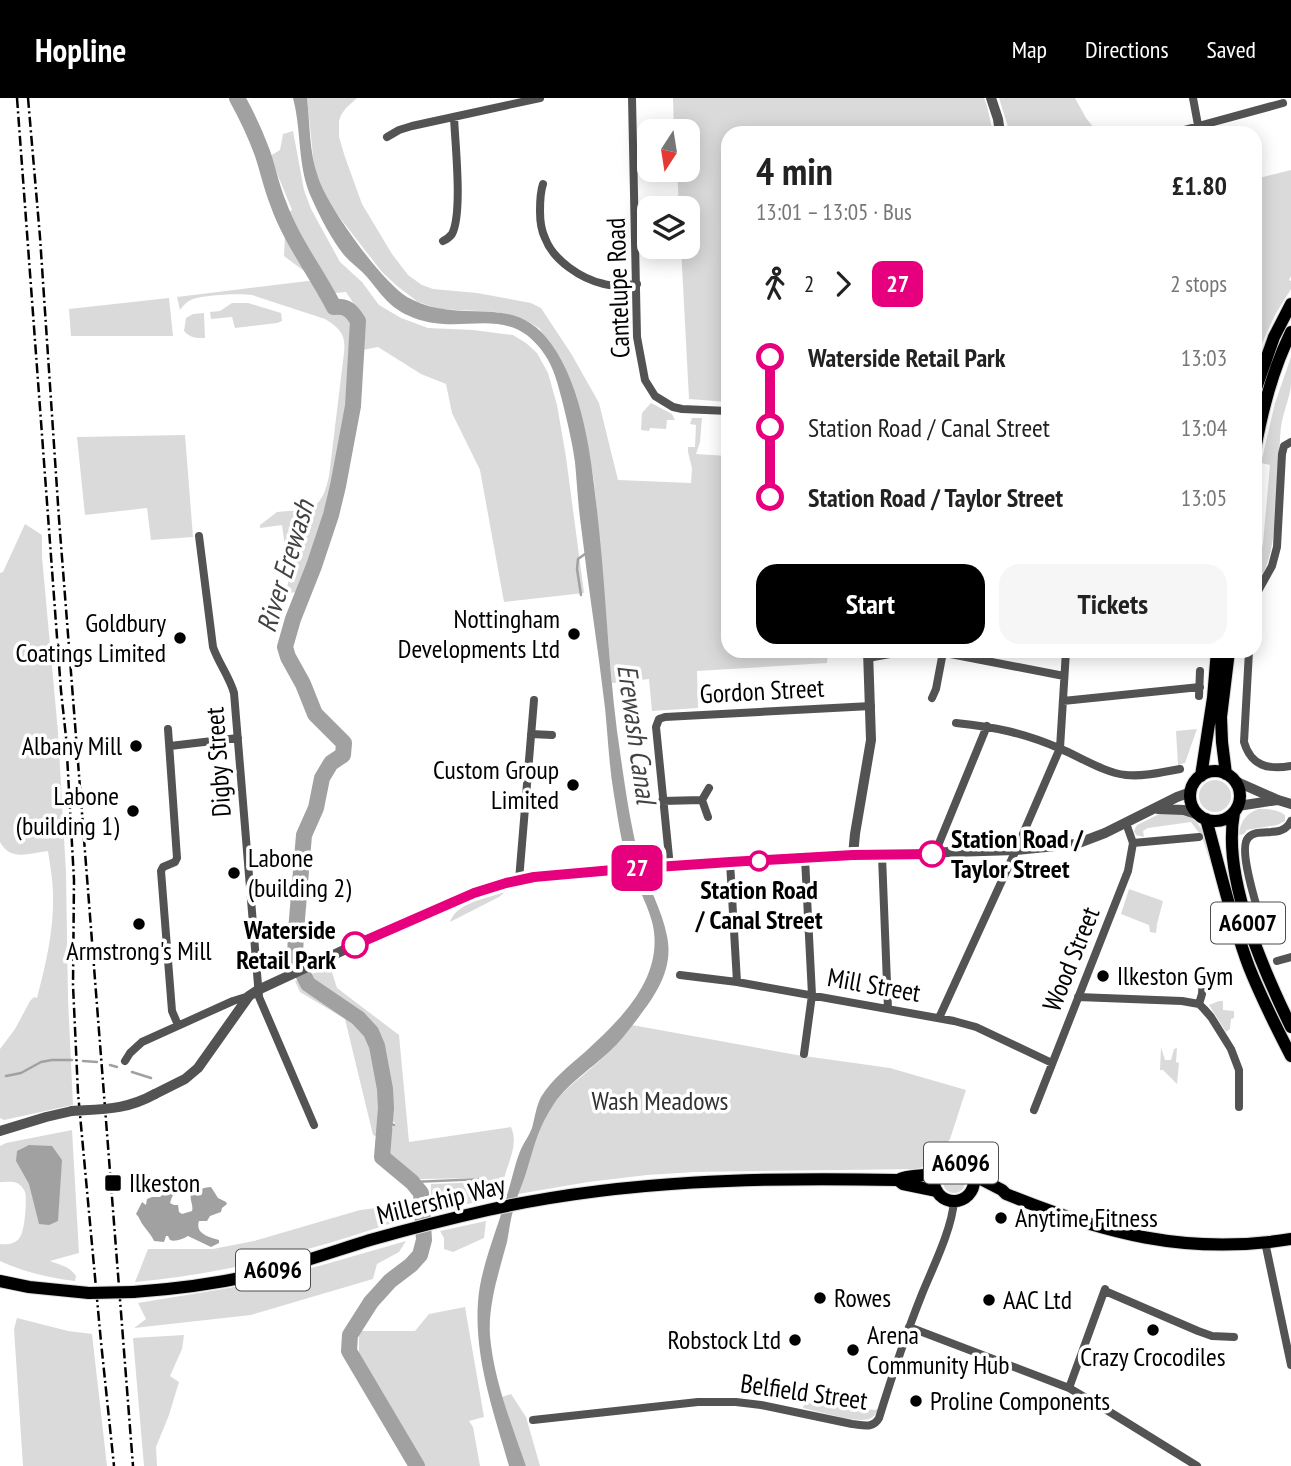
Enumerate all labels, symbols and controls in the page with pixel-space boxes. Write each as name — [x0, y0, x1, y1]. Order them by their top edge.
text: Hopline — [35, 28, 126, 71]
text: Map — [1012, 34, 1047, 65]
text: Directions — [1085, 34, 1169, 65]
text: Saved — [1207, 34, 1256, 65]
north arrow — [637, 119, 700, 182]
map controls — [637, 119, 700, 259]
text: 4 min — [756, 146, 833, 195]
text: £1.80 — [1172, 169, 1227, 202]
button: layers — [637, 196, 700, 259]
text: 13:01 – 13:05 · Bus — [756, 197, 912, 226]
street label: Cantelupe Road — [599, 217, 636, 359]
icon: walk — [756, 265, 794, 303]
icon: forward — [824, 265, 862, 303]
text: 27 — [886, 268, 909, 299]
text: 2 — [804, 269, 814, 298]
text: 2 stops — [1170, 269, 1227, 298]
text: Waterside Retail Park — [808, 341, 1005, 374]
text: 13:03 — [1181, 343, 1227, 372]
text: Station Road / Canal Street — [808, 411, 1050, 444]
text: 13:04 — [1181, 413, 1227, 442]
text: Station Road / Taylor Street — [808, 481, 1063, 514]
text: 13:05 — [1181, 483, 1227, 512]
water label: River Erewash — [247, 494, 323, 636]
button: Start — [756, 564, 985, 644]
button: Tickets — [999, 564, 1227, 644]
place label: Nottingham Developments Ltd — [398, 602, 560, 665]
place label: Goldbury Coatings Limited — [16, 606, 166, 669]
marker: Nottingham Developments Ltd — [566, 626, 582, 642]
marker: Goldbury Coatings Limited — [172, 630, 188, 646]
water label: Erewash Canal — [609, 662, 666, 808]
street label: Gordon Street — [699, 671, 825, 710]
street label: Digby Street — [197, 706, 238, 818]
place label: Albany Mill — [22, 729, 122, 762]
marker: Albany Mill — [128, 738, 144, 754]
place label: Custom Group Limited — [433, 753, 559, 816]
marker: Custom Group Limited — [565, 777, 581, 793]
place label: Labone (building 1) — [16, 779, 119, 842]
marker: Labone (building 1) — [125, 803, 141, 819]
place label: Station Road / Taylor Street — [951, 822, 1084, 885]
place label: Labone (building 2) — [248, 841, 351, 904]
marker: Station Road / Taylor Street — [919, 841, 945, 867]
line badge: 27 — [606, 845, 668, 891]
marker: Station Road / Canal Street — [749, 851, 769, 871]
text: 27 — [626, 852, 648, 883]
marker: Labone (building 2) — [226, 865, 242, 881]
place label: Station Road / Canal Street — [695, 873, 823, 936]
street label: Wood Street — [1035, 902, 1106, 1016]
road number: A6007 — [1211, 902, 1285, 944]
place label: Waterside Retail Park — [236, 913, 336, 976]
marker: Armstrong's Mill — [131, 916, 147, 932]
marker: Waterside Retail Park — [342, 932, 368, 958]
place label: Armstrong's Mill — [66, 934, 212, 967]
place label: Ilkeston Gym — [1117, 959, 1233, 992]
street label: Mill Street — [825, 960, 923, 1009]
marker: Ilkeston Gym — [1095, 968, 1111, 984]
park label: Wash Meadows — [592, 1084, 728, 1117]
road number: A6096 — [924, 1142, 998, 1184]
place label: Ilkeston — [129, 1166, 200, 1199]
street label: Millership Way — [373, 1168, 509, 1231]
marker: Ilkeston — [103, 1173, 123, 1193]
place label: Anytime Fitness — [1015, 1201, 1158, 1234]
marker: Anytime Fitness — [993, 1210, 1009, 1226]
road number: A6096 — [236, 1250, 310, 1290]
place label: Rowes — [834, 1281, 891, 1314]
place label: AAC Ltd — [1003, 1283, 1072, 1316]
marker: Rowes — [812, 1290, 828, 1306]
marker: AAC Ltd — [981, 1292, 997, 1308]
place label: Arena Community Hub — [867, 1318, 1010, 1381]
marker: Crazy Crocodiles — [1145, 1322, 1161, 1338]
place label: Robstock Ltd — [668, 1323, 781, 1356]
marker: Robstock Ltd — [787, 1332, 803, 1348]
place label: Crazy Crocodiles — [1080, 1340, 1226, 1373]
marker: Arena Community Hub — [845, 1342, 861, 1358]
street label: Belfield Street — [738, 1366, 870, 1417]
place label: Proline Components — [930, 1384, 1110, 1417]
marker: Proline Components — [908, 1393, 924, 1409]

